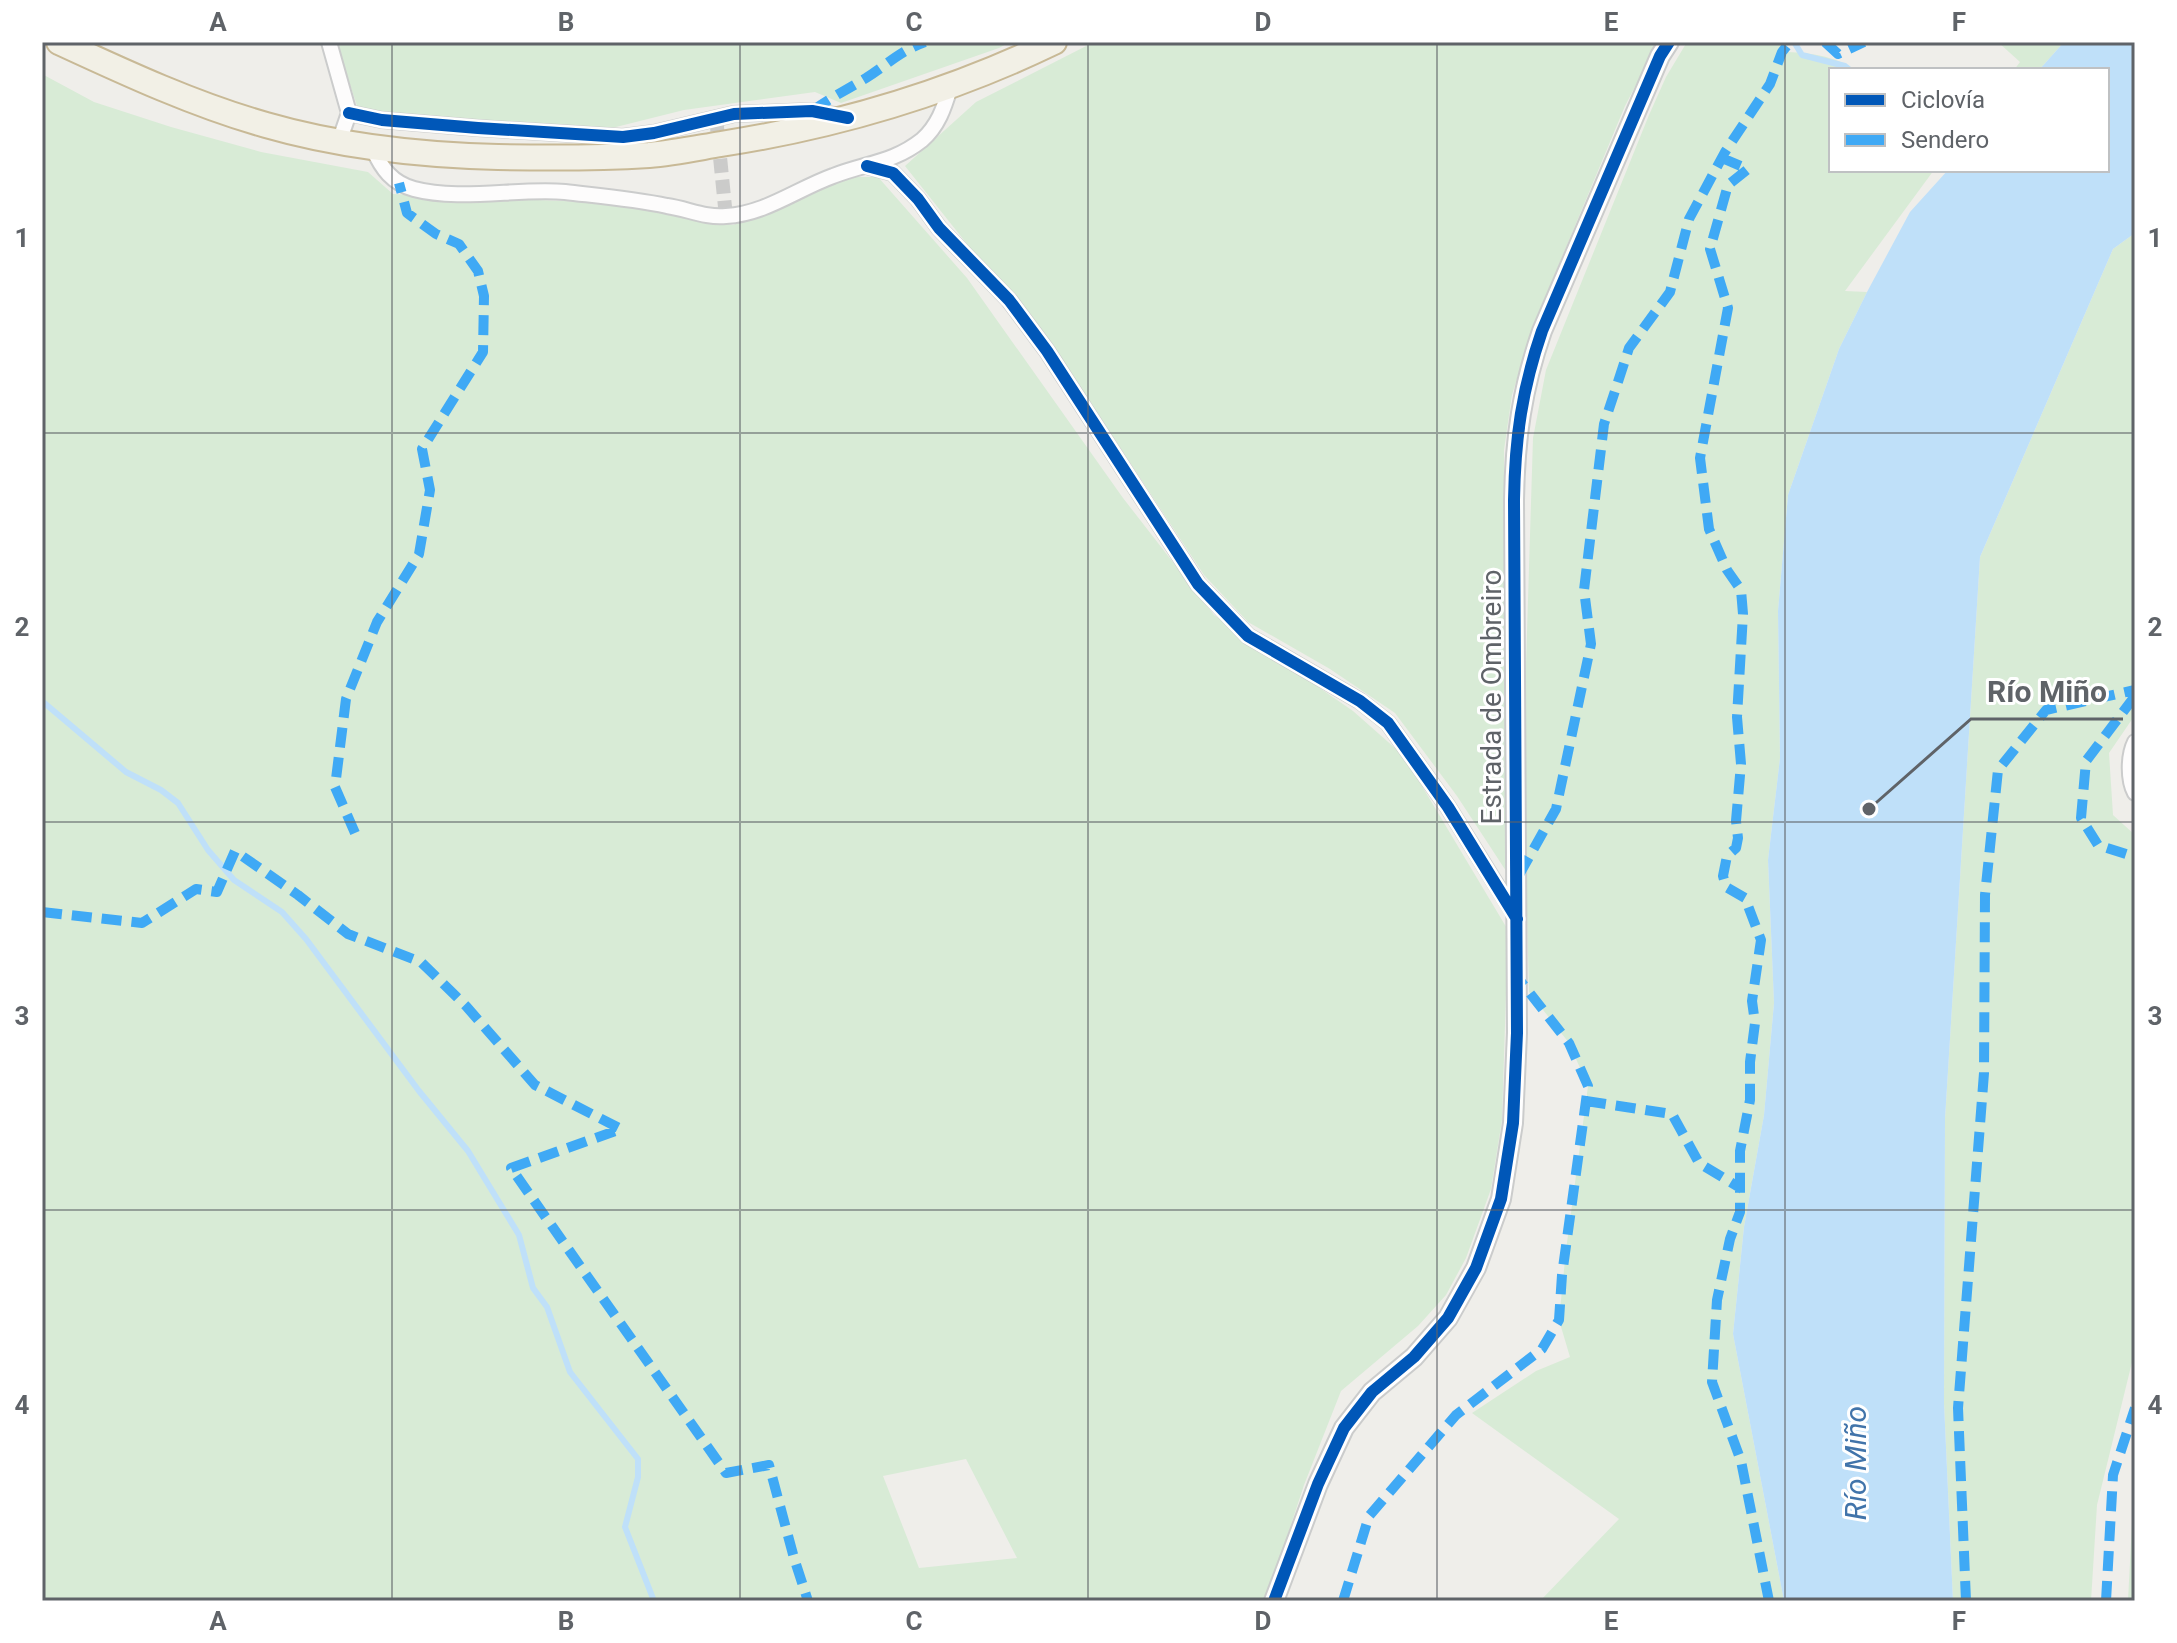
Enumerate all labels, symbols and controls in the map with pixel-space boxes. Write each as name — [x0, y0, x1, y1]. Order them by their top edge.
text: A — [209, 7, 227, 37]
text: B — [558, 7, 574, 37]
text: C — [905, 7, 923, 37]
text: D — [1255, 7, 1271, 37]
text: E — [1604, 7, 1619, 37]
text: F — [1952, 7, 1966, 37]
legend — [1829, 68, 2109, 172]
text: Ciclovía — [1901, 86, 1985, 114]
text: Sendero — [1901, 126, 1989, 154]
text: 1 — [15, 223, 29, 253]
text: 1 — [2148, 223, 2162, 253]
street label: Estrada de Ombreiro — [1475, 570, 1508, 824]
text: 2 — [15, 612, 29, 642]
text: 2 — [2148, 612, 2162, 642]
callout: Río Miño — [1971, 665, 2123, 719]
text: Río Miño — [1987, 674, 2107, 709]
text: 3 — [15, 1001, 29, 1031]
text: 3 — [2148, 1001, 2162, 1031]
text: 4 — [15, 1390, 30, 1420]
text: 4 — [2148, 1390, 2163, 1420]
water label: Río Miño — [1838, 1406, 1873, 1520]
text: A — [209, 1606, 227, 1636]
text: B — [558, 1606, 574, 1636]
text: C — [905, 1606, 923, 1636]
text: D — [1255, 1606, 1271, 1636]
text: E — [1604, 1606, 1619, 1636]
text: F — [1952, 1606, 1966, 1636]

